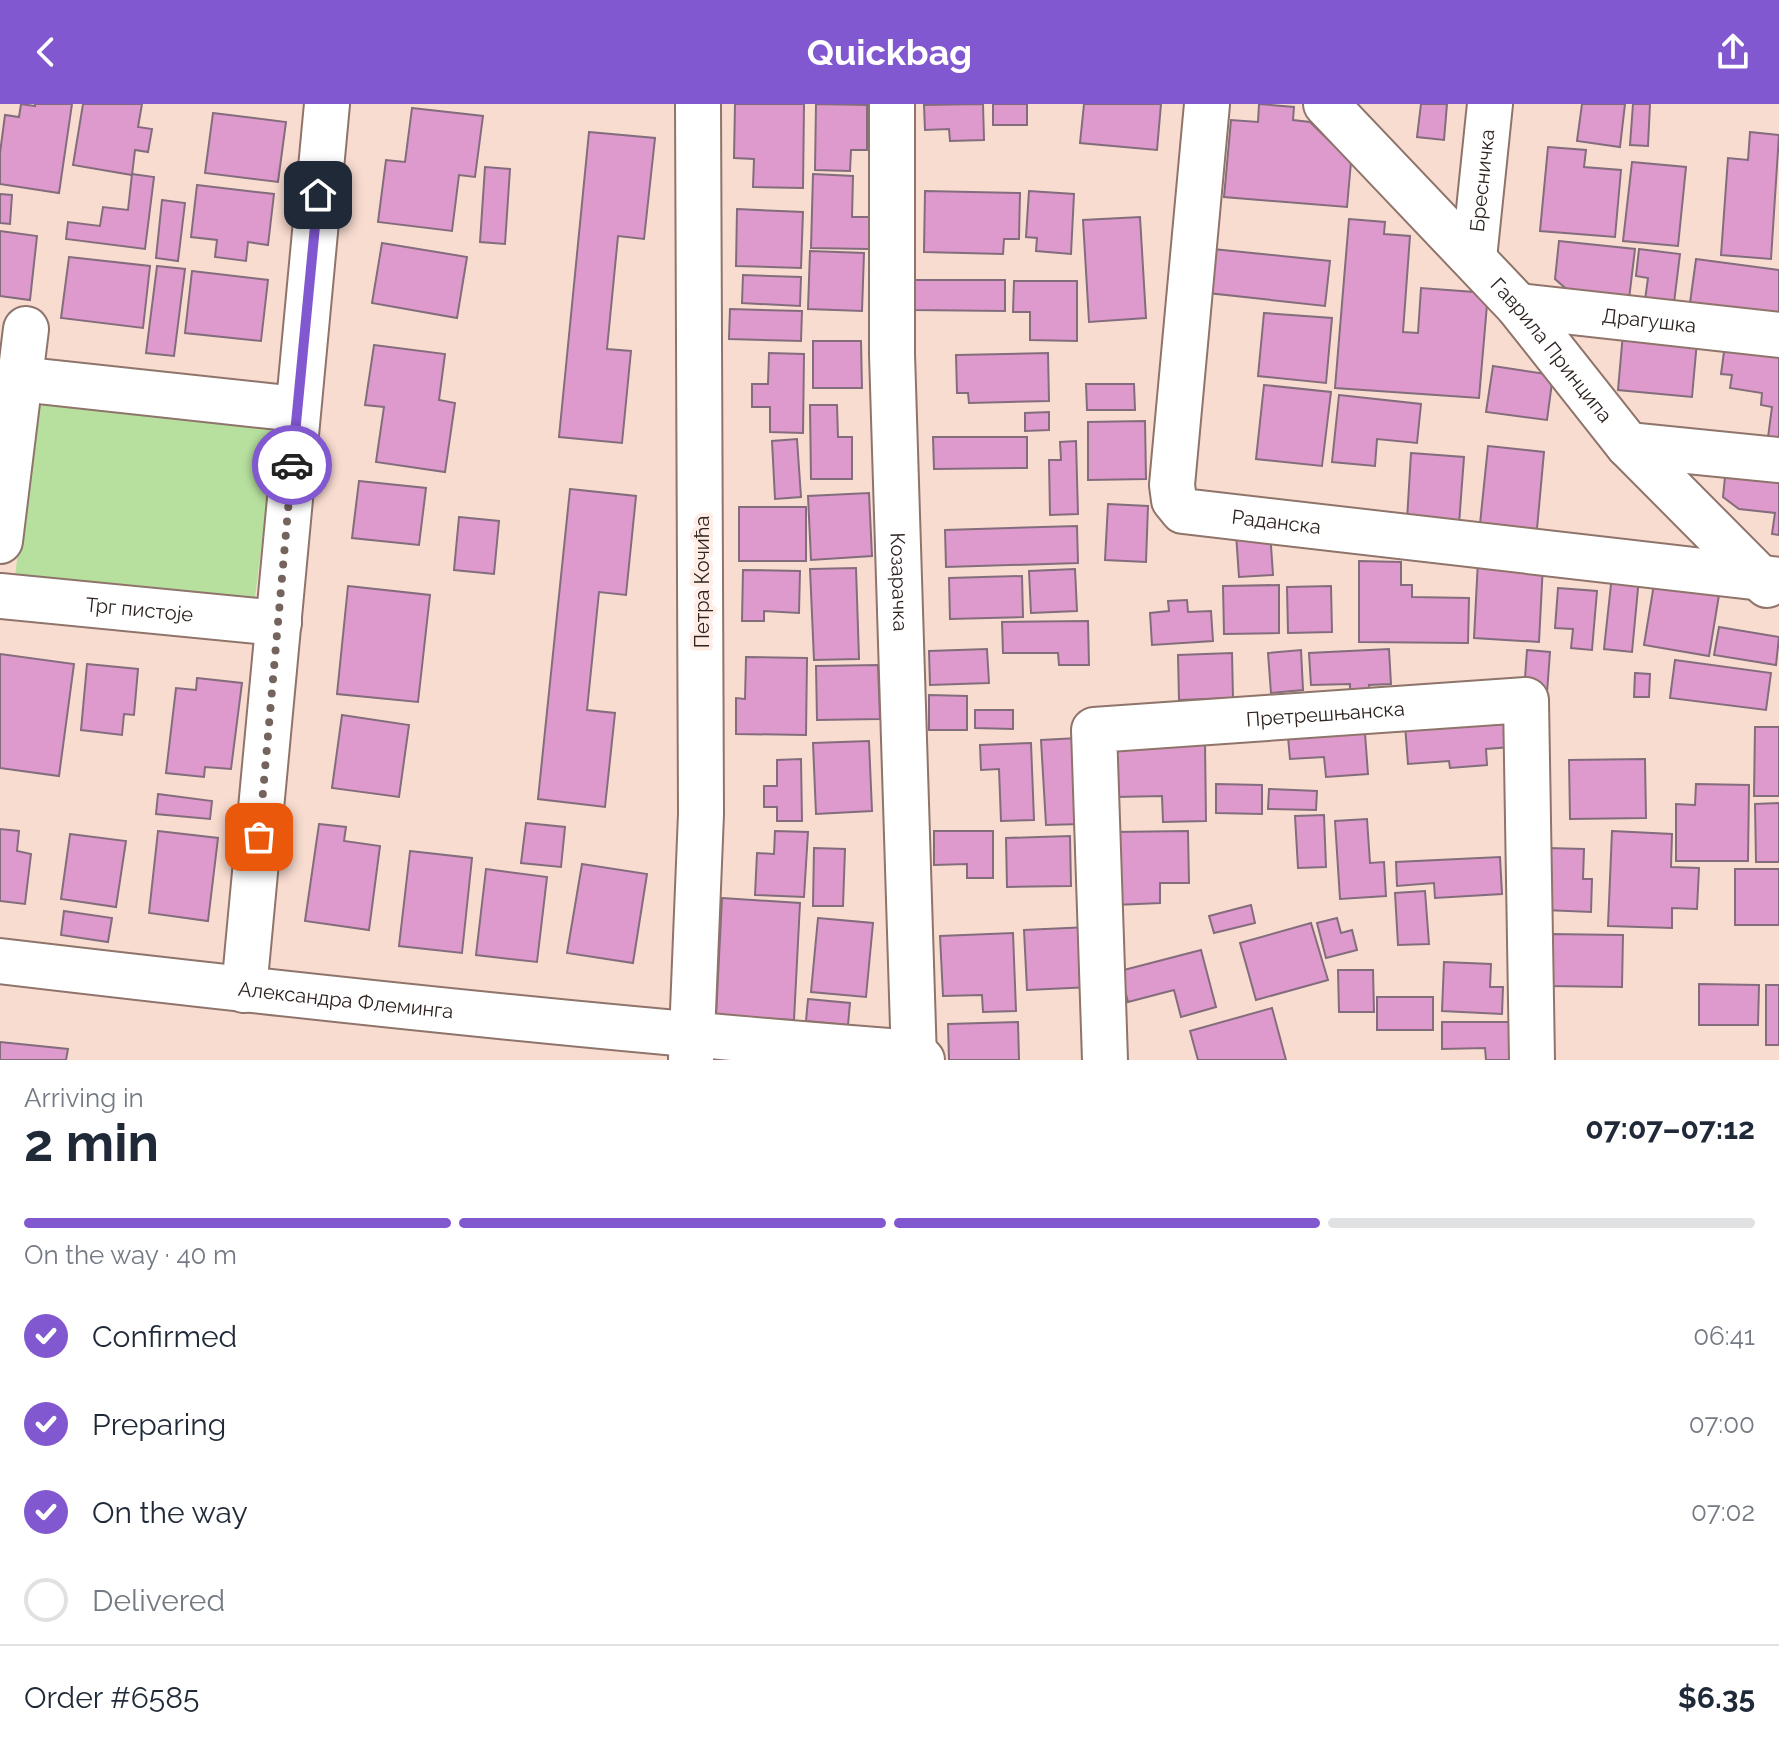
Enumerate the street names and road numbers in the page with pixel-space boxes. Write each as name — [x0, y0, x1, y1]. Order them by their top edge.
street label: Бресничка — [1465, 128, 1499, 233]
street label: Гаврила Принципа — [1486, 273, 1617, 427]
street label: Драгушка — [1601, 303, 1697, 338]
street label: Раданска — [1231, 505, 1322, 539]
street label: Петра Кочића — [690, 516, 714, 648]
street label: Козарачка — [886, 532, 913, 632]
street label: Трг пистоје — [84, 592, 194, 627]
street label: Претрешњанска — [1245, 696, 1405, 731]
street label: Александра Флеминга — [237, 977, 454, 1023]

